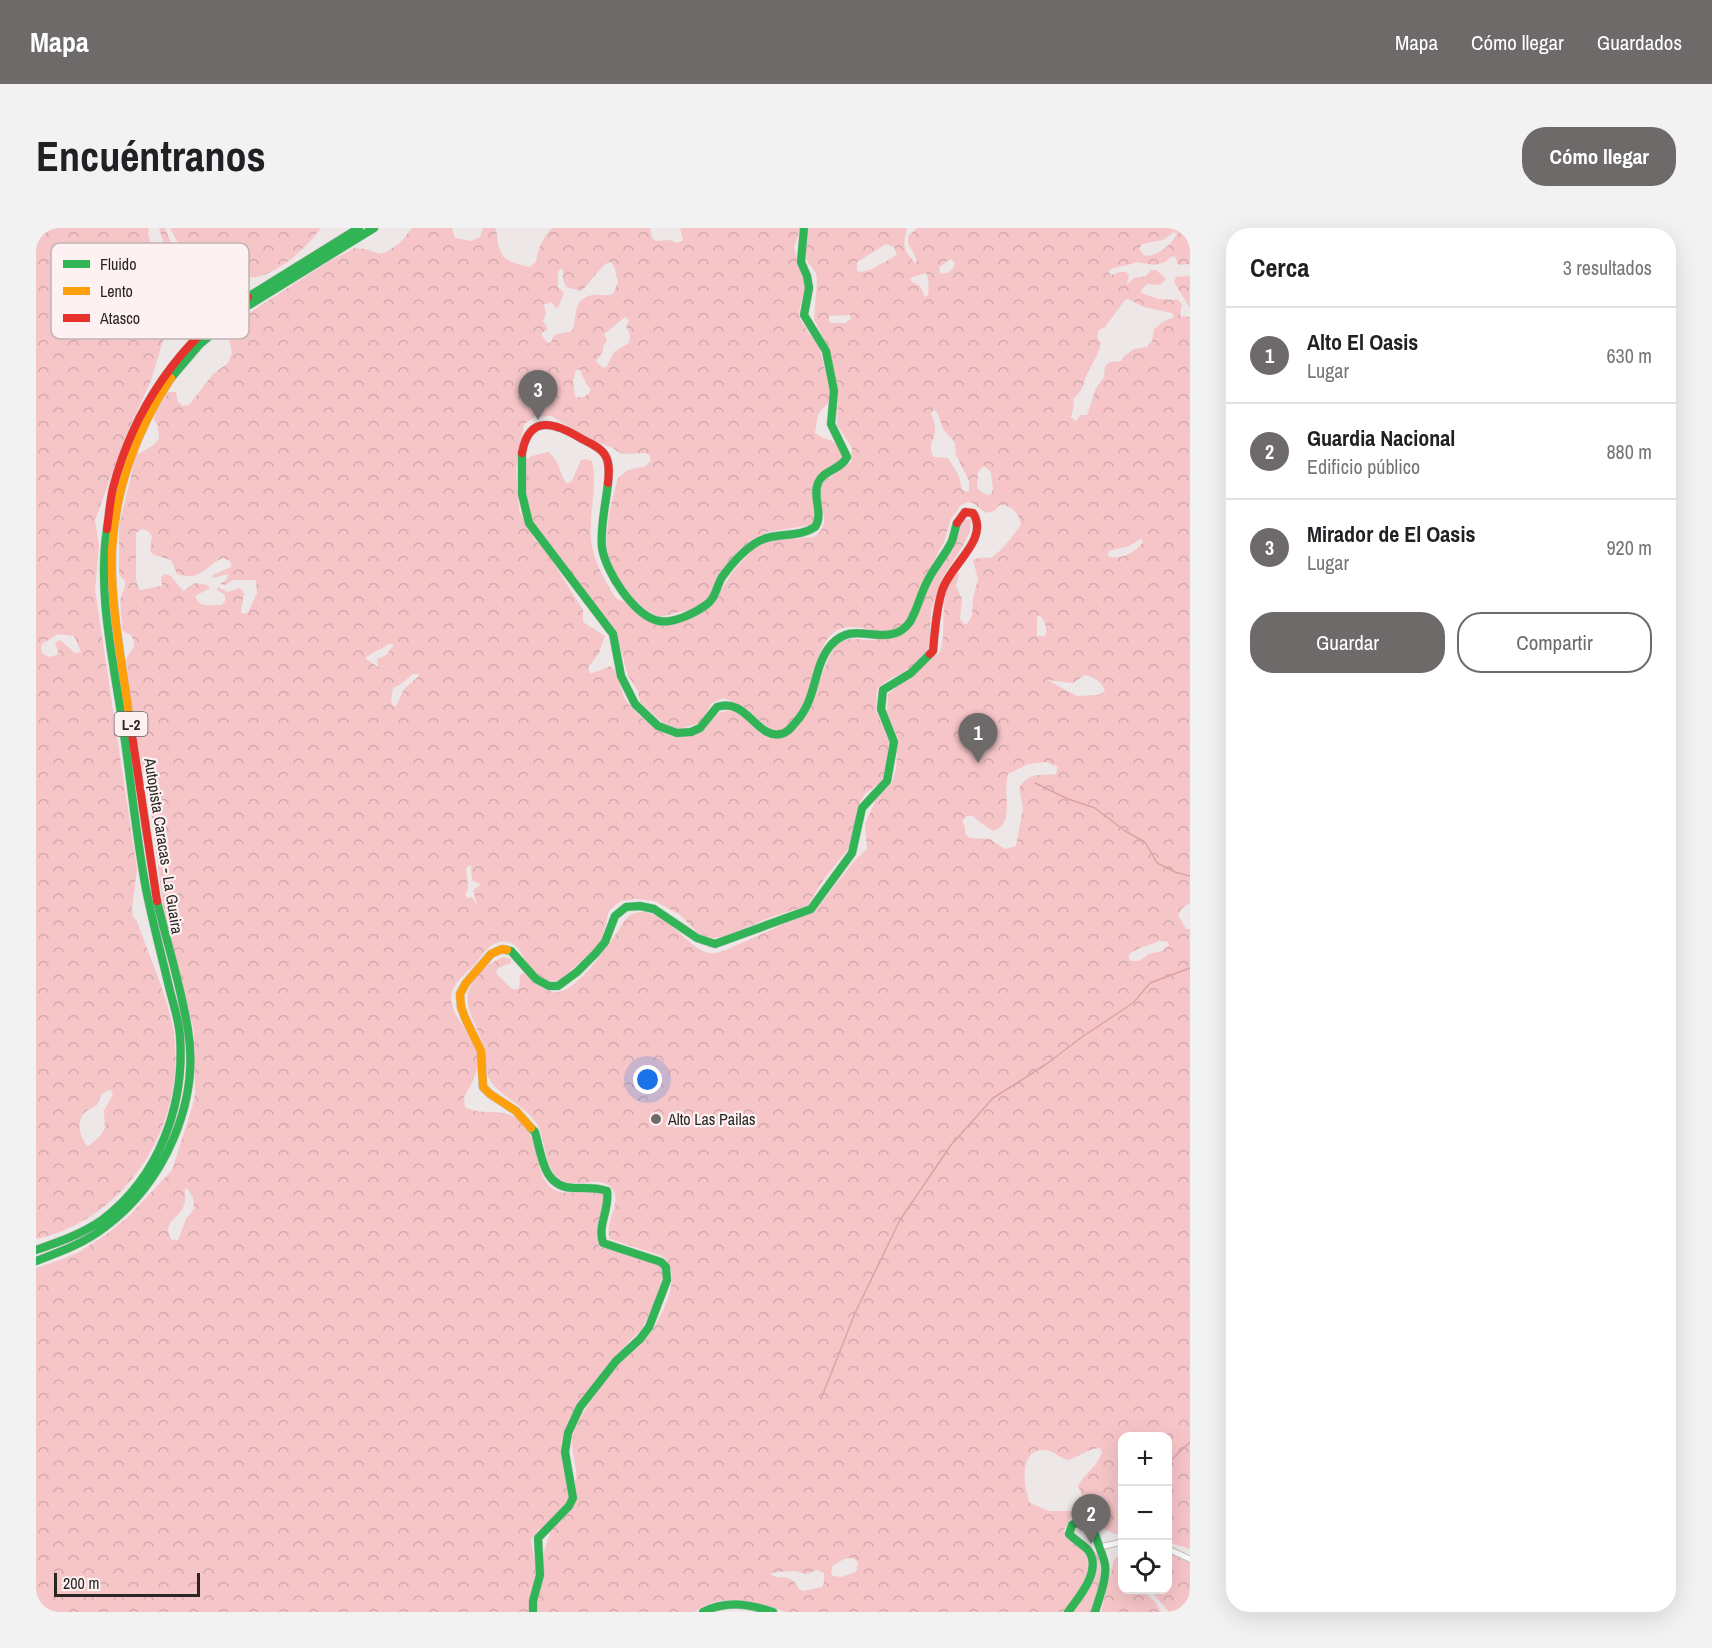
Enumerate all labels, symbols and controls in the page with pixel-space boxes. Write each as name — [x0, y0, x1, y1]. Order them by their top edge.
text: Mapa — [30, 23, 89, 61]
text: Mapa — [1395, 28, 1438, 57]
text: Cómo llegar — [1471, 28, 1564, 57]
text: Guardados — [1597, 28, 1682, 57]
button: Cómo llegar — [1522, 127, 1676, 186]
text: Encuéntranos — [36, 128, 266, 184]
legend — [51, 243, 249, 339]
text: Cerca — [1250, 250, 1309, 285]
text: Fluido — [100, 253, 136, 275]
text: 3 resultados — [1563, 254, 1652, 281]
text: Lento — [100, 280, 133, 302]
text: Atasco — [99, 307, 140, 329]
text: Alto El Oasis — [1307, 327, 1418, 357]
text: 1 — [1265, 342, 1274, 369]
text: 630 m — [1606, 342, 1652, 369]
text: Lugar — [1307, 357, 1349, 384]
pin: 3 — [518, 370, 558, 420]
text: Guardia Nacional — [1307, 423, 1455, 453]
text: 2 — [1265, 438, 1274, 465]
text: 880 m — [1606, 438, 1652, 465]
text: Edificio público — [1307, 453, 1420, 480]
text: Mirador de El Oasis — [1307, 519, 1475, 549]
text: 3 — [1265, 534, 1274, 561]
text: 920 m — [1606, 534, 1652, 561]
text: Lugar — [1307, 549, 1349, 576]
button: Guardar — [1250, 612, 1445, 673]
button: Compartir — [1457, 612, 1652, 673]
road number: L-2 — [114, 712, 148, 736]
pin: 1 — [958, 714, 998, 763]
street label: Autopista Caracas - La Guaira — [139, 755, 189, 936]
your location — [633, 1065, 662, 1094]
place label: Alto Las Pailas — [667, 1108, 756, 1130]
marker: Alto Las Pailas — [649, 1112, 663, 1126]
map controls — [1118, 1432, 1172, 1594]
button: + — [1118, 1432, 1172, 1486]
button: − — [1118, 1486, 1172, 1540]
pin: 2 — [1072, 1494, 1110, 1544]
button: locate — [1118, 1540, 1172, 1594]
scale bar — [54, 1570, 200, 1598]
text: 200 m — [63, 1572, 99, 1594]

